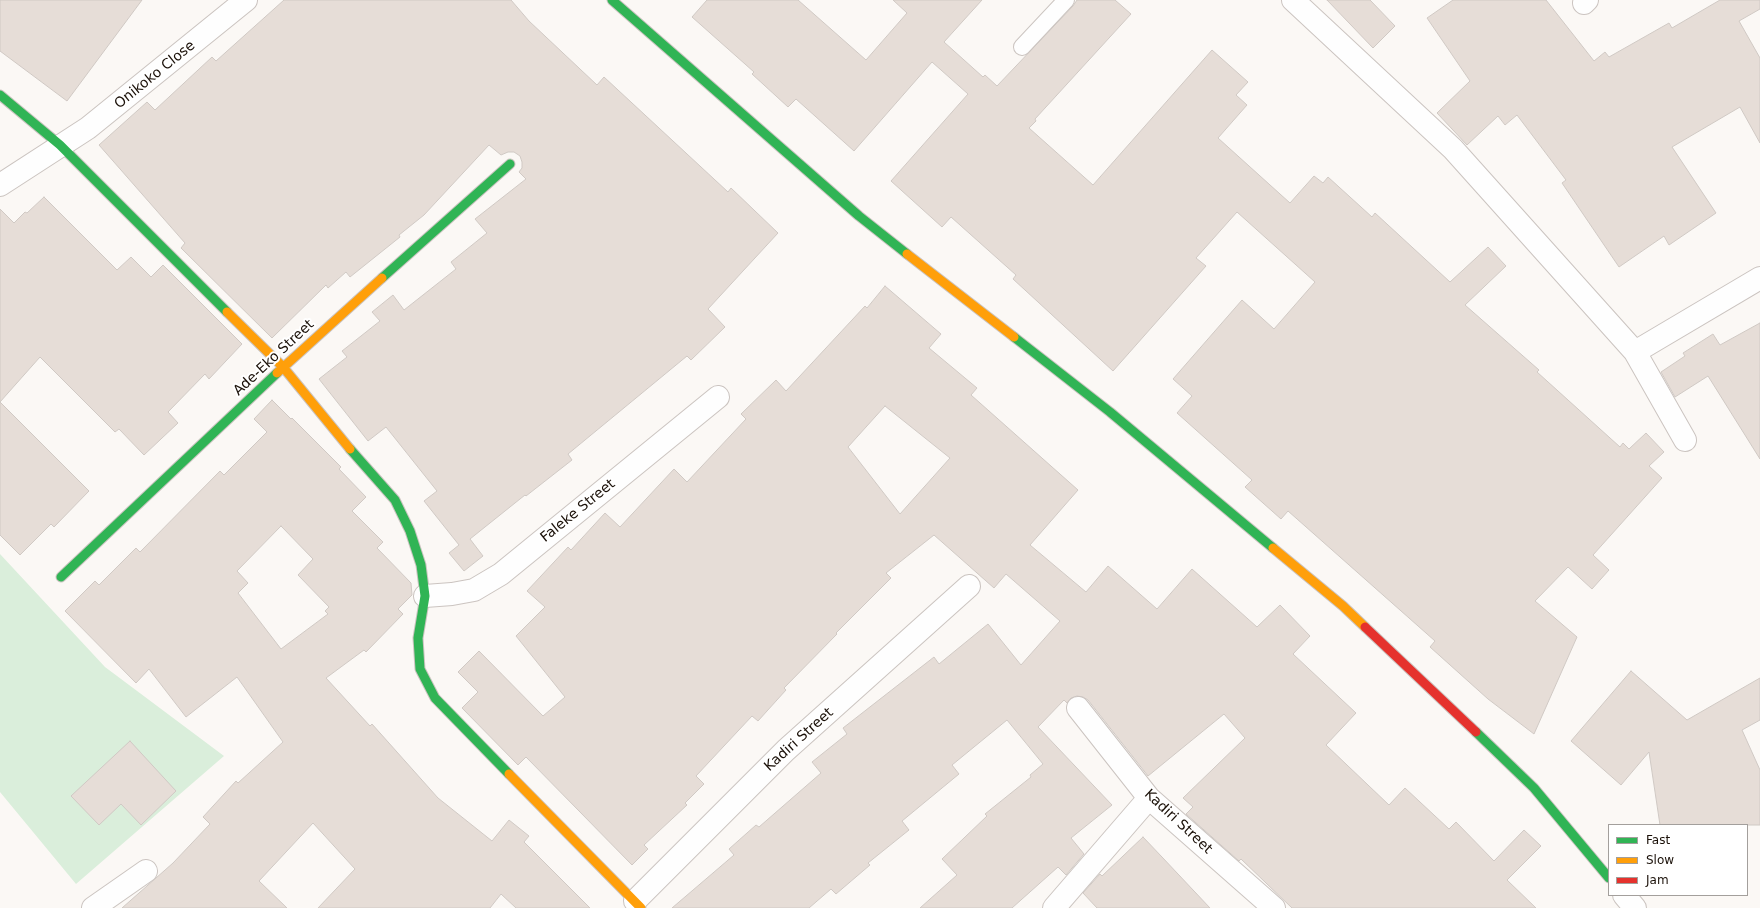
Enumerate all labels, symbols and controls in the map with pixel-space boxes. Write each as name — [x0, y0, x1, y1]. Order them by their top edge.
street label: Onikoko Close — [111, 37, 199, 113]
street label: Ade-Eko Street — [230, 316, 318, 400]
street label: Faleke Street — [537, 476, 619, 546]
street label: Kadiri Street — [761, 705, 837, 775]
street label: Kadiri Street — [1140, 786, 1216, 858]
legend — [1608, 824, 1748, 896]
text: Fast — [1646, 833, 1670, 847]
text: Slow — [1646, 853, 1674, 867]
text: Jam — [1646, 873, 1669, 887]

